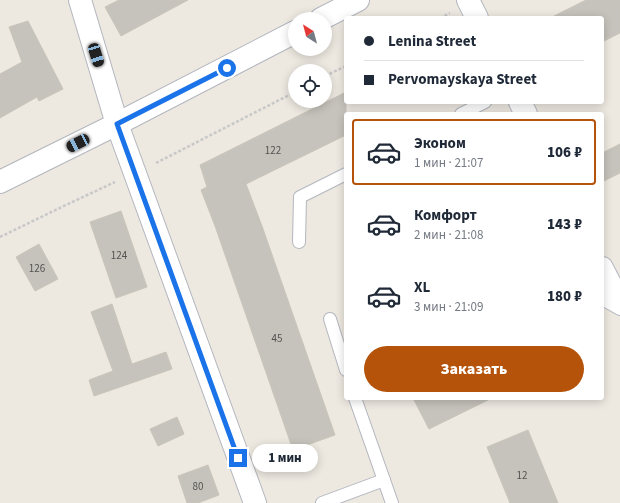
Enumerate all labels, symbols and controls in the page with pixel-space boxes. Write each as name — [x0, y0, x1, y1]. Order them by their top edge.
north arrow — [288, 12, 332, 56]
map controls — [288, 12, 332, 108]
text: Lenina Street — [388, 31, 476, 52]
car — [87, 42, 105, 68]
route start — [218, 59, 236, 77]
button: locate — [288, 64, 332, 108]
text: Pervomayskaya Street — [388, 69, 537, 90]
car — [65, 132, 91, 154]
text: Эконом — [414, 133, 466, 154]
icon: car — [366, 134, 402, 170]
text: 106 ₽ — [547, 142, 582, 163]
house number: 122 — [265, 143, 281, 158]
text: 1 мин · 21:07 — [414, 154, 483, 172]
text: Комфорт — [414, 205, 477, 226]
icon: car — [366, 206, 402, 242]
text: 143 ₽ — [547, 214, 582, 235]
text: 2 мин · 21:08 — [414, 226, 483, 244]
house number: 124 — [111, 248, 128, 263]
house number: 126 — [29, 261, 46, 276]
text: XL — [414, 277, 430, 298]
icon: car — [366, 278, 402, 314]
text: 180 ₽ — [547, 286, 582, 307]
text: 3 мин · 21:09 — [414, 298, 483, 316]
house number: 45 — [272, 331, 282, 346]
button: Заказать — [364, 346, 584, 392]
callout: 1 мин — [252, 444, 318, 472]
route end — [229, 449, 247, 467]
text: 1 мин — [268, 449, 302, 467]
house number: 12 — [517, 468, 527, 483]
house number: 80 — [193, 479, 203, 494]

